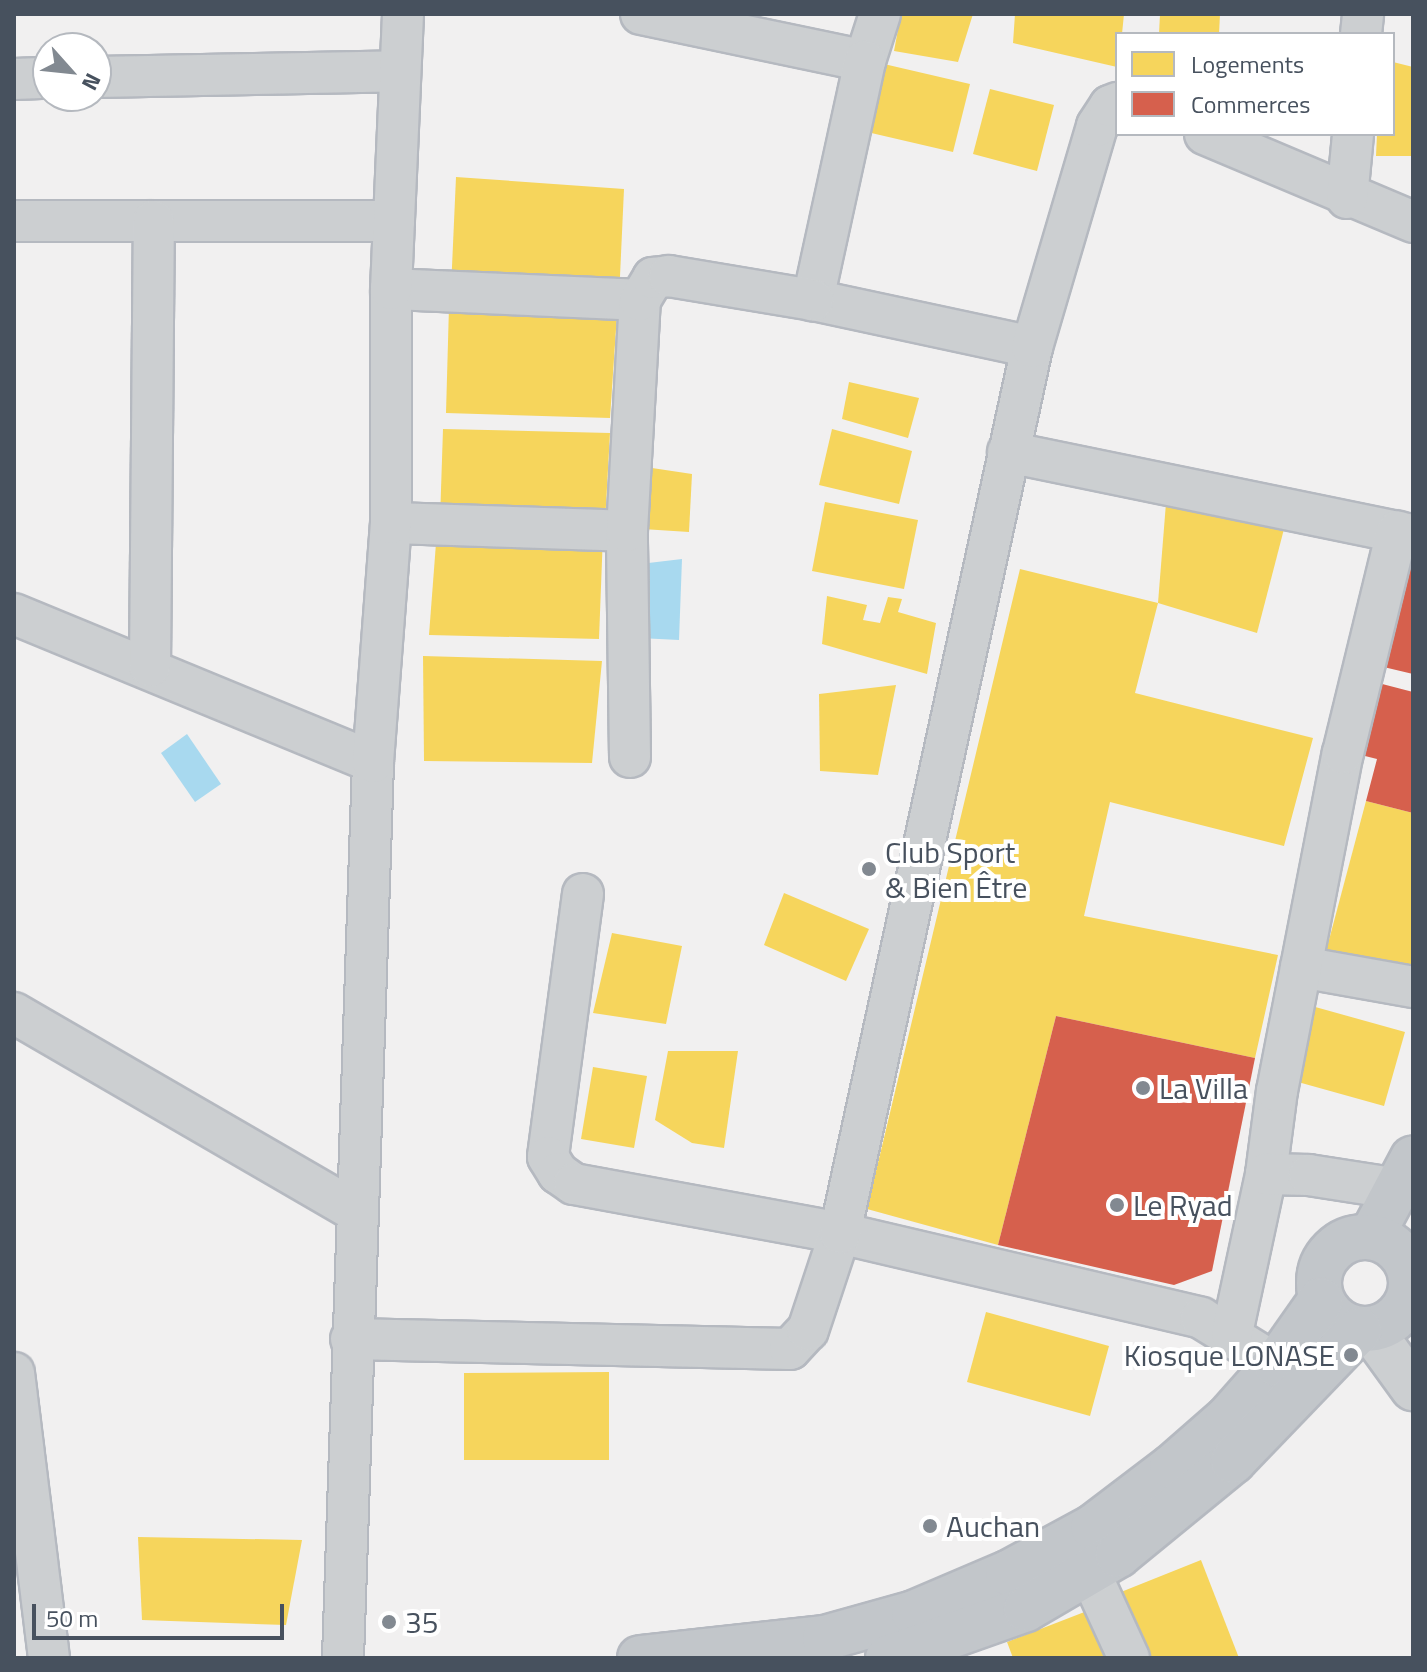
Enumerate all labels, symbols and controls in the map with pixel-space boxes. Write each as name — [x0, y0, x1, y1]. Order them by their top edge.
north arrow — [32, 32, 112, 112]
legend — [1115, 32, 1395, 136]
text: Logements — [1191, 46, 1304, 82]
text: N — [73, 67, 110, 96]
text: Commerces — [1191, 86, 1310, 122]
place label: Club Sport & Bien Être — [885, 834, 1027, 904]
marker: Club Sport & Bien Être — [860, 860, 878, 878]
place label: La Villa — [1159, 1070, 1248, 1106]
marker: La Villa — [1134, 1079, 1152, 1097]
place label: Le Ryad — [1133, 1187, 1233, 1223]
marker: Le Ryad — [1108, 1196, 1126, 1214]
place label: Kiosque LONASE — [1124, 1337, 1335, 1373]
marker: Kiosque LONASE — [1342, 1346, 1360, 1364]
place label: Auchan — [946, 1508, 1040, 1544]
marker: Auchan — [921, 1517, 939, 1535]
scale bar — [36, 1588, 288, 1638]
text: 50 m — [46, 1600, 98, 1636]
place label: 35 — [405, 1604, 439, 1640]
marker: 35 — [380, 1613, 398, 1631]

